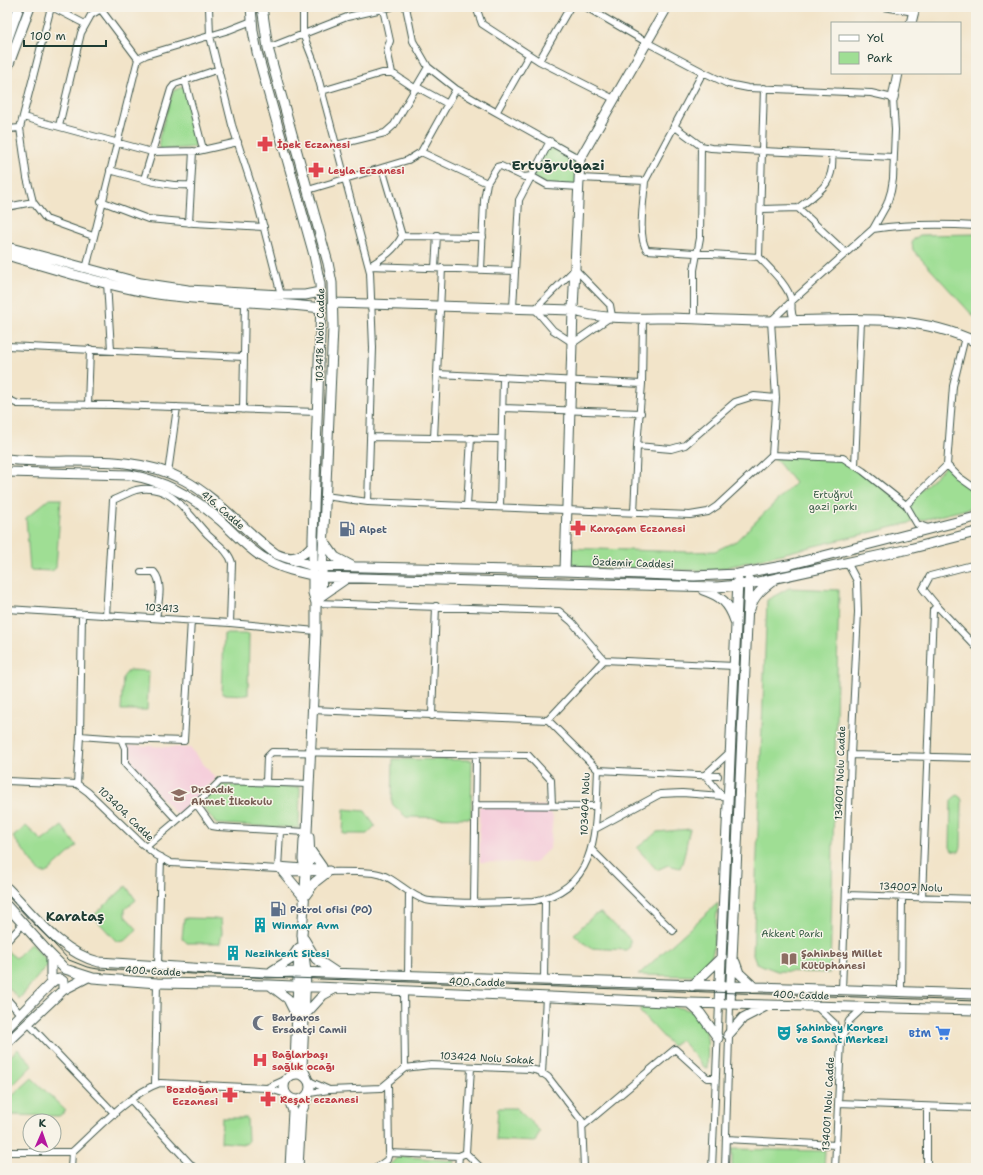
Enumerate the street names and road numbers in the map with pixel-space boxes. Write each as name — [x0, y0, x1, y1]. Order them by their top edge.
street label: 103418 Nolu Cadde — [313, 288, 327, 382]
street label: 416. Cadde — [199, 488, 248, 533]
street label: Özdemir Caddesi — [592, 555, 674, 571]
street label: 103413 — [145, 601, 179, 615]
street label: 134001 Nolu Cadde — [832, 725, 848, 820]
street label: 103404 Nolu — [577, 772, 593, 836]
street label: 103404. Cadde — [95, 784, 157, 844]
street label: 134007 Nolu — [879, 879, 943, 895]
street label: 400. Cadde — [124, 963, 182, 979]
street label: 400. Cadde — [449, 975, 506, 989]
street label: 400. Cadde — [773, 988, 830, 1002]
street label: 103424 Nolu Sokak — [440, 1049, 535, 1067]
street label: 134001 Nolu Cadde — [819, 1056, 837, 1151]

